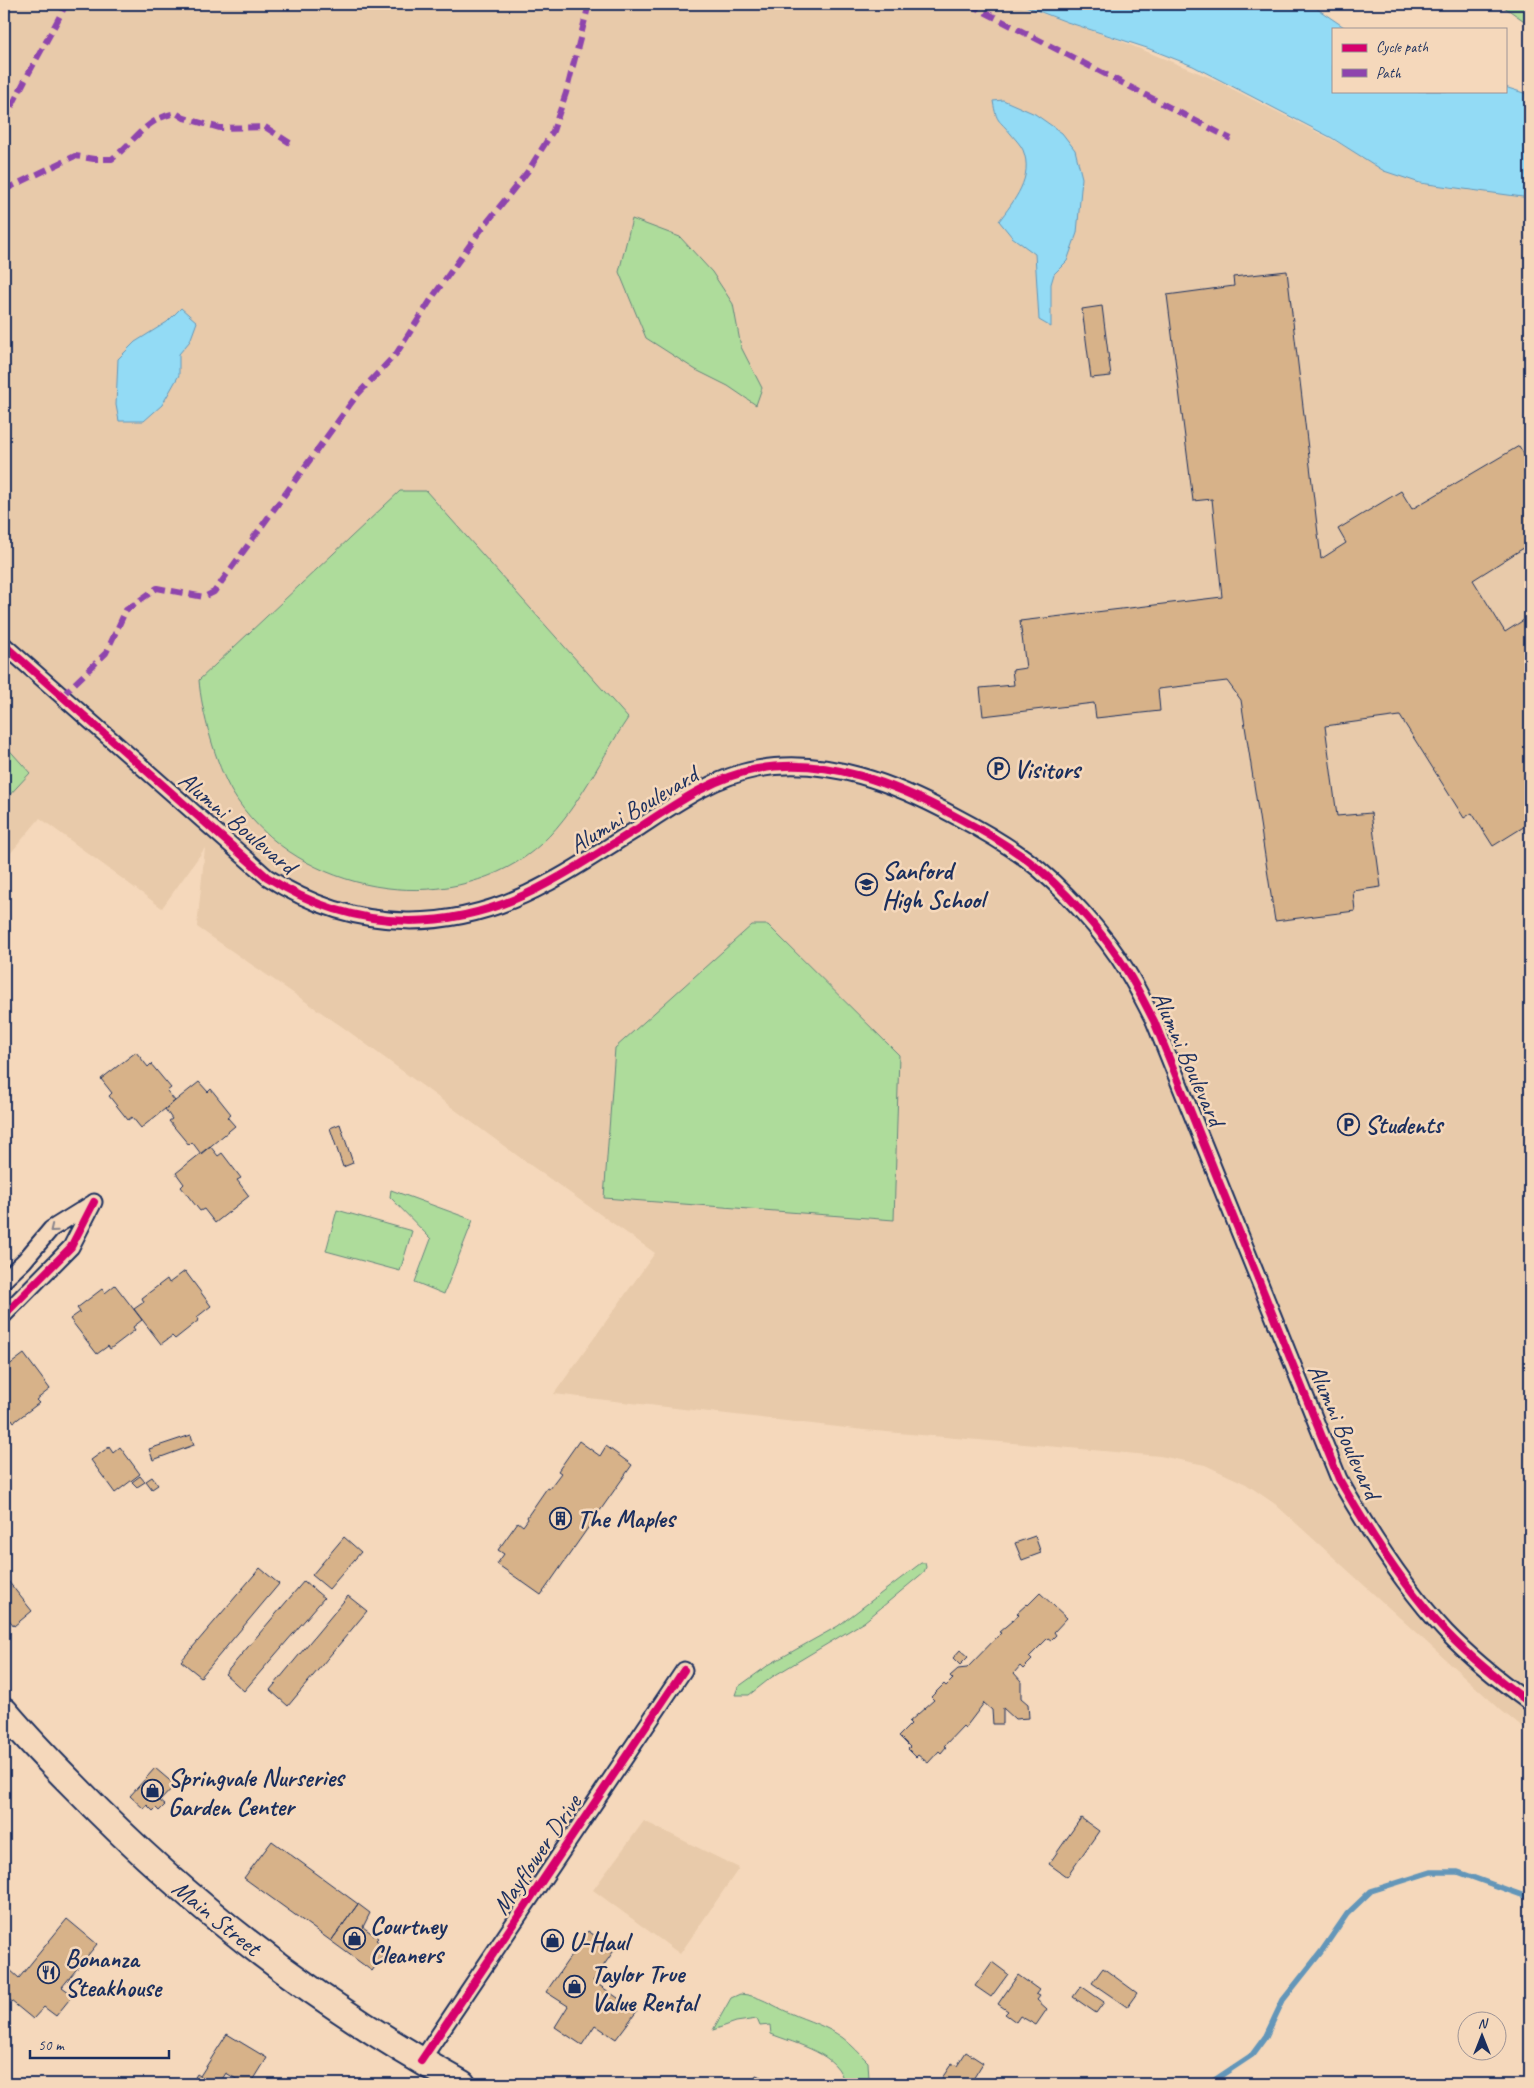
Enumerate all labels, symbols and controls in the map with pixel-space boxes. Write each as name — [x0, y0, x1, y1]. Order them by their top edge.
legend — [1332, 28, 1506, 92]
text: Cycle path — [1376, 38, 1428, 57]
text: Path — [1376, 64, 1402, 83]
place label: Visitors — [1014, 754, 1082, 786]
street label: Alumni Boulevard — [563, 757, 707, 861]
parking icon: Visitors — [986, 757, 1010, 781]
street label: Alumni Boulevard — [172, 764, 306, 884]
place label: Sanford High School — [882, 855, 989, 916]
school or university icon: Sanford High School — [854, 872, 878, 896]
street label: Alumni Boulevard — [1144, 986, 1234, 1135]
place label: Students — [1365, 1109, 1445, 1141]
parking icon: Students — [1337, 1112, 1361, 1136]
one-way arrow — [50, 1223, 59, 1231]
street label: Alumni Boulevard — [1300, 1359, 1390, 1508]
place label: The Maples — [577, 1503, 677, 1535]
building icon: The Maples — [549, 1506, 573, 1530]
place label: Springvale Nurseries Garden Center — [168, 1762, 346, 1823]
shop icon: Springvale Nurseries Garden Center — [140, 1779, 164, 1803]
street label: Mayflower Drive — [485, 1787, 590, 1921]
street label: Main Street — [166, 1872, 269, 1965]
place label: Courtney Cleaners — [370, 1910, 448, 1971]
place label: U-Haul — [569, 1926, 633, 1958]
shop icon: Courtney Cleaners — [342, 1927, 366, 1951]
shop icon: U-Haul — [541, 1929, 565, 1953]
place label: Bonanza Steakhouse — [65, 1943, 163, 2004]
place label: Taylor True Value Rental — [591, 1958, 701, 2019]
restaurant icon: Bonanza Steakhouse — [37, 1960, 61, 1984]
shop icon: Taylor True Value Rental — [563, 1975, 587, 1999]
north arrow — [1456, 2010, 1506, 2060]
text: N — [1478, 2015, 1489, 2032]
scale bar — [30, 2028, 169, 2060]
text: 50 m — [38, 2036, 65, 2055]

